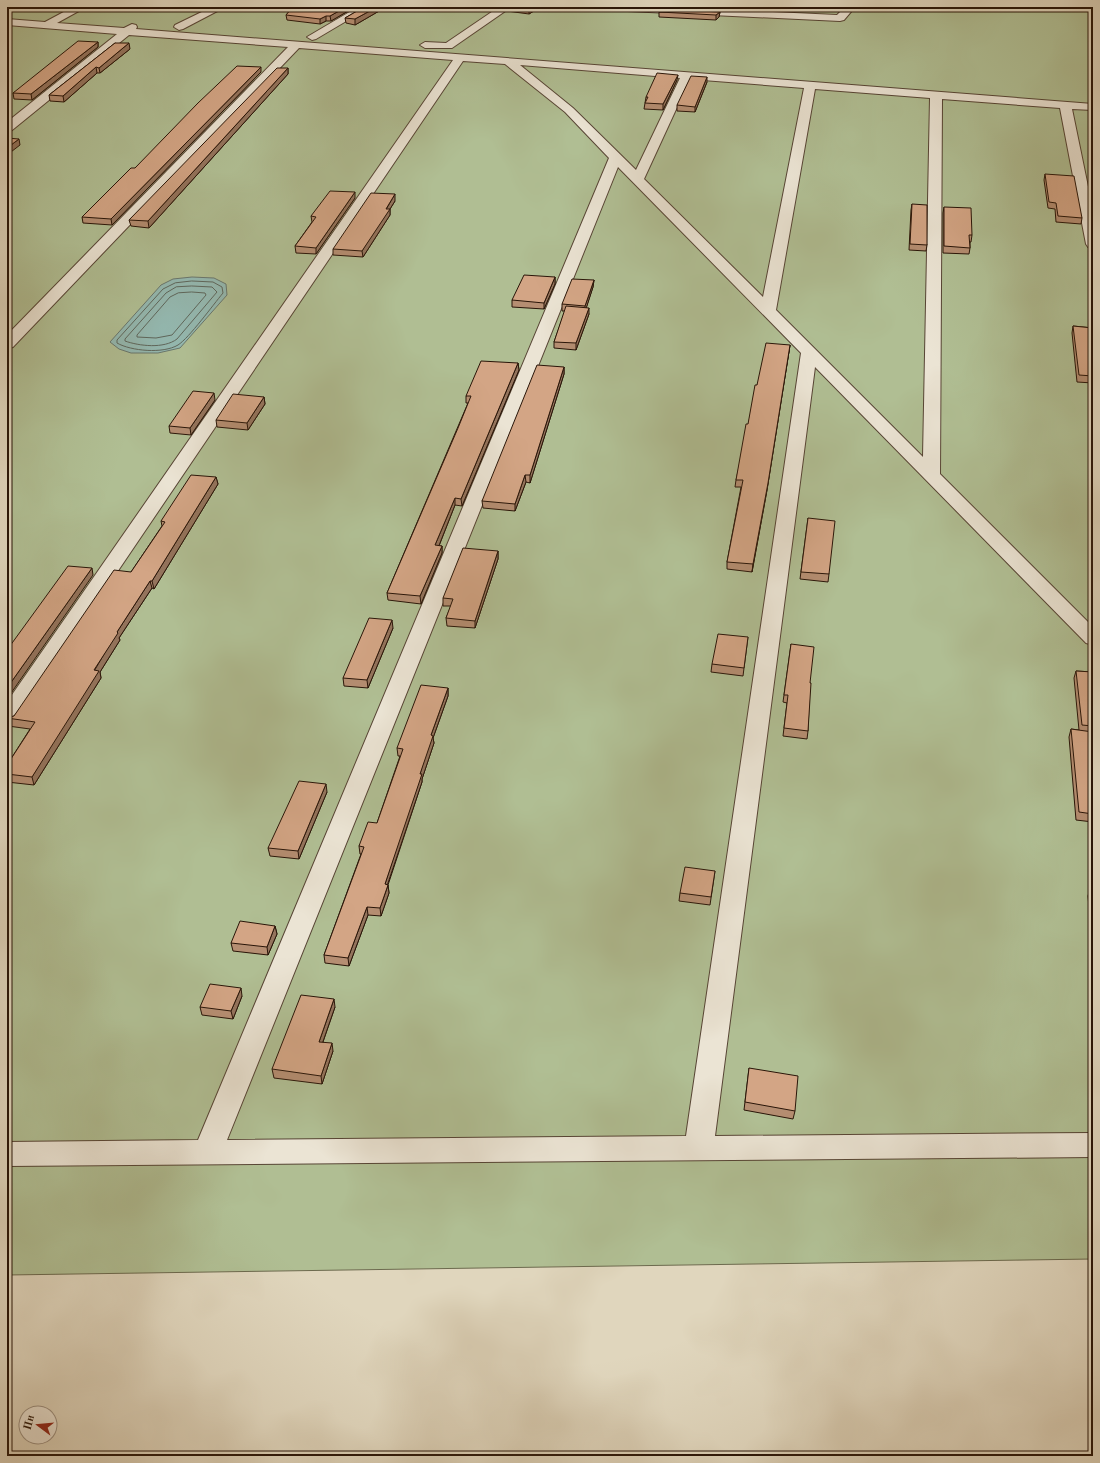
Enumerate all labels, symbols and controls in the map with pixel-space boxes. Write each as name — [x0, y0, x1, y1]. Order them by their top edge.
north arrow — [18, 1405, 58, 1445]
text: Пн — [22, 1414, 37, 1431]

